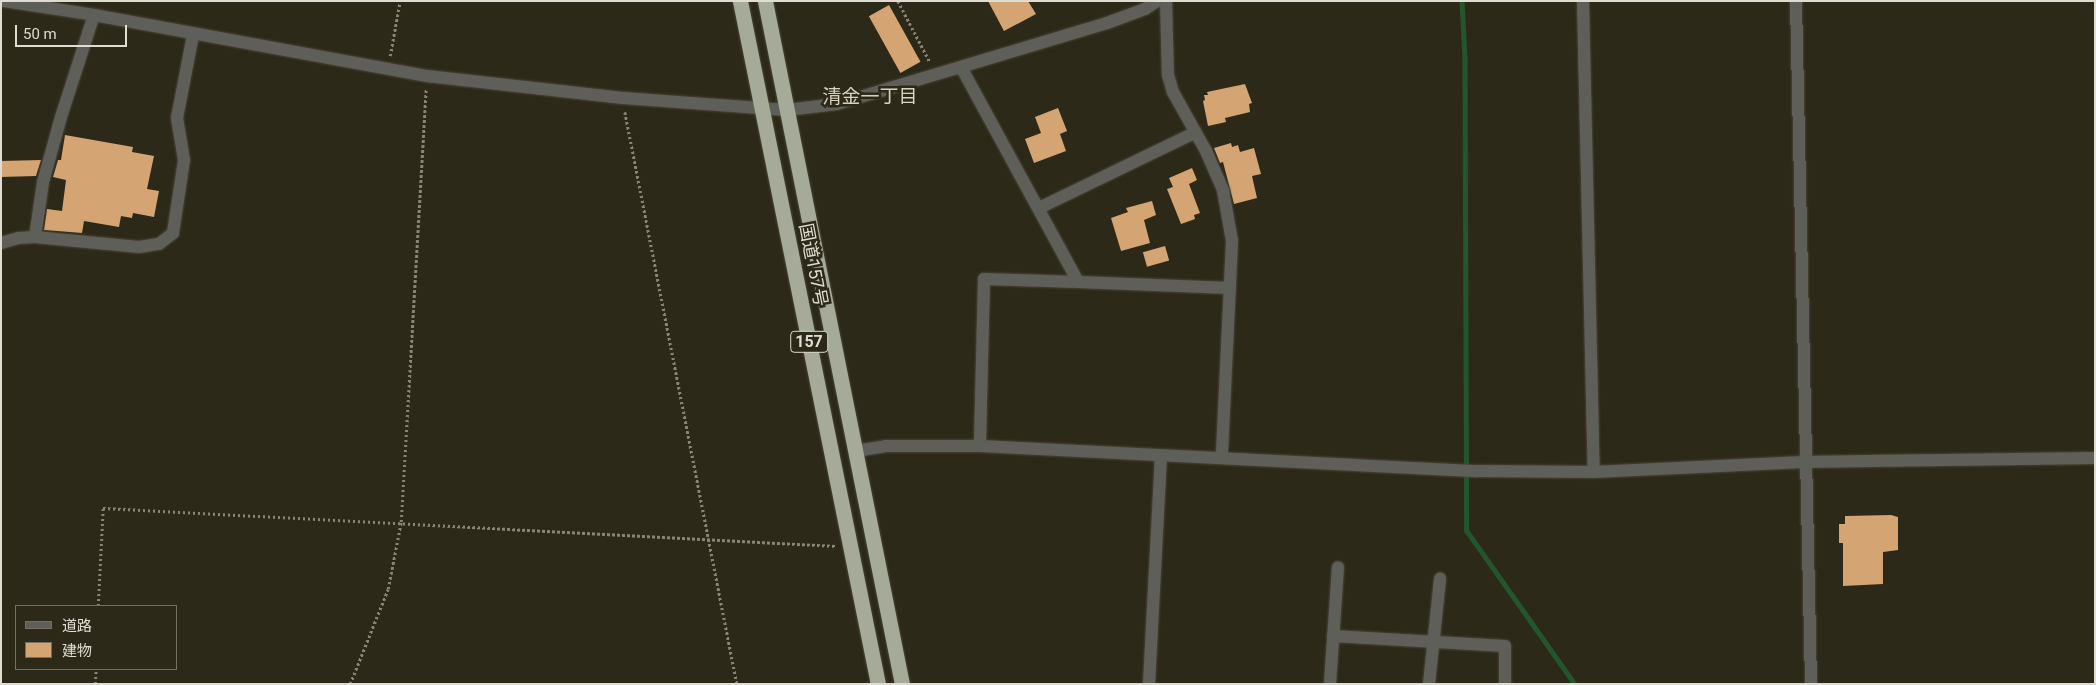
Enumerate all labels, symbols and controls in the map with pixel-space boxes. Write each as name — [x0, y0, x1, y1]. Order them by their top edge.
scale bar — [18, 15, 130, 47]
text: 50 m — [23, 25, 57, 43]
district label: 清金一丁目 — [823, 86, 917, 108]
street label: 国道157号 — [794, 222, 832, 308]
road number: 157 — [789, 328, 829, 356]
legend — [15, 605, 178, 670]
text: 道路 — [62, 617, 92, 635]
text: 建物 — [62, 642, 92, 660]

